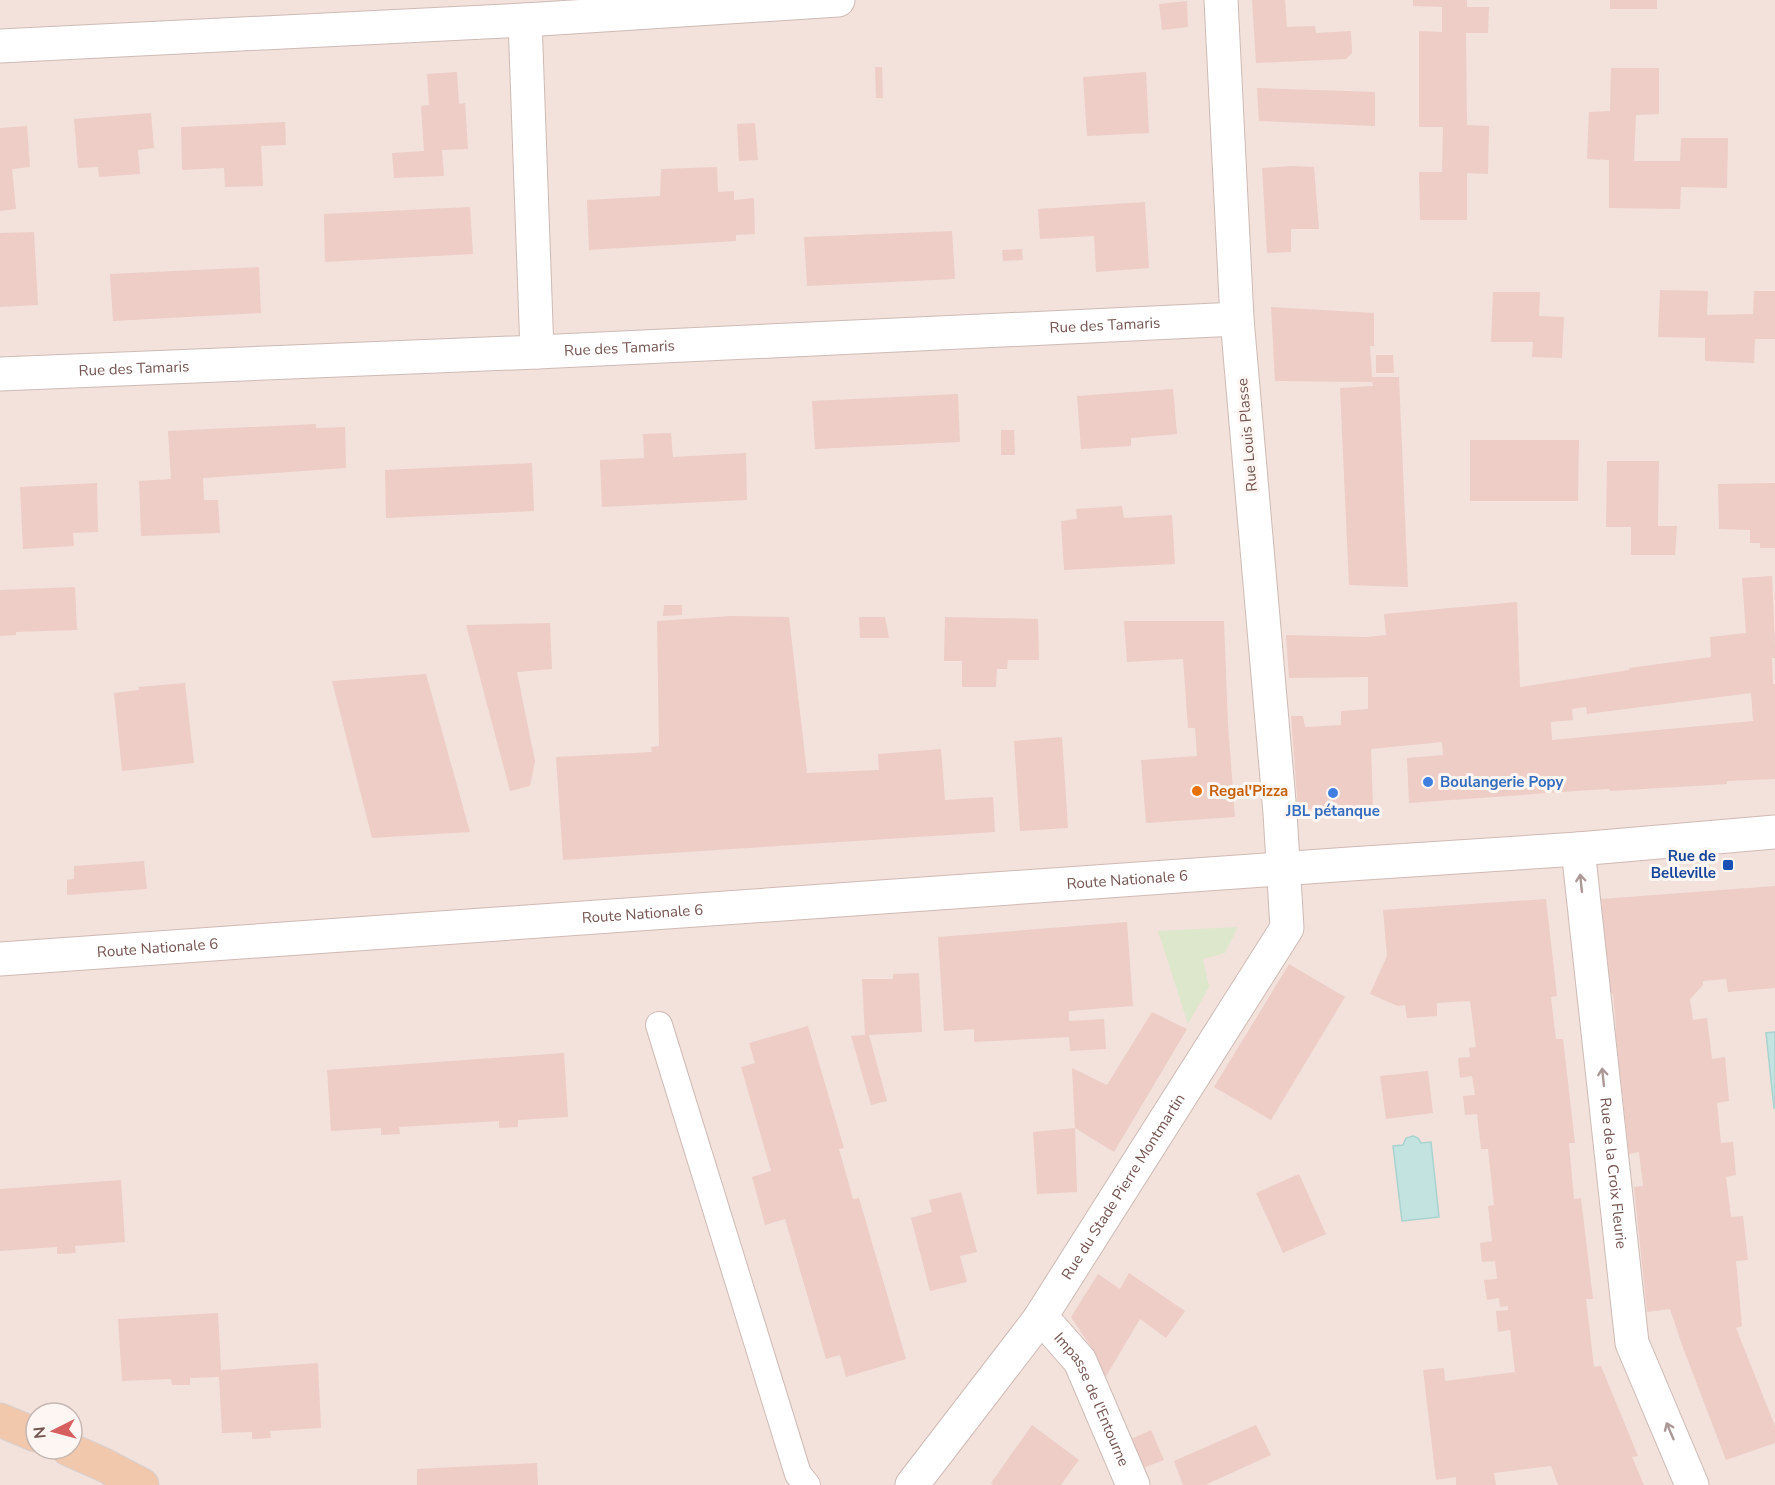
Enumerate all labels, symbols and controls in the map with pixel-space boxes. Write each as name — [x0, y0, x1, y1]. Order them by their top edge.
street label: Rue des Tamaris — [1049, 313, 1161, 338]
street label: Rue des Tamaris — [564, 336, 675, 361]
street label: Rue des Tamaris — [78, 356, 190, 381]
street label: Rue Louis Plasse — [1232, 377, 1262, 493]
place label: Boulangerie Popy — [1440, 772, 1563, 792]
marker: Boulangerie Popy — [1421, 775, 1435, 789]
place label: Regal'Pizza — [1209, 781, 1288, 801]
marker: Regal'Pizza — [1190, 784, 1204, 798]
marker: JBL pétanque — [1326, 786, 1340, 800]
place label: JBL pétanque — [1285, 801, 1380, 821]
place label: Rue de Belleville — [1651, 846, 1716, 883]
marker: Rue de Belleville — [1721, 858, 1735, 872]
street label: Route Nationale 6 — [1066, 865, 1189, 894]
one-way arrow — [1575, 874, 1586, 894]
street label: Route Nationale 6 — [581, 900, 704, 928]
street label: Route Nationale 6 — [96, 934, 219, 962]
one-way arrow — [1597, 1068, 1608, 1088]
street label: Rue du Stade Pierre Montmartin — [1057, 1090, 1190, 1283]
street label: Rue de la Croix Fleurie — [1595, 1096, 1632, 1250]
street label: Impasse de l'Entourne — [1049, 1328, 1134, 1469]
north arrow — [24, 1401, 84, 1461]
one-way arrow — [1663, 1422, 1674, 1440]
text: N — [29, 1425, 52, 1440]

